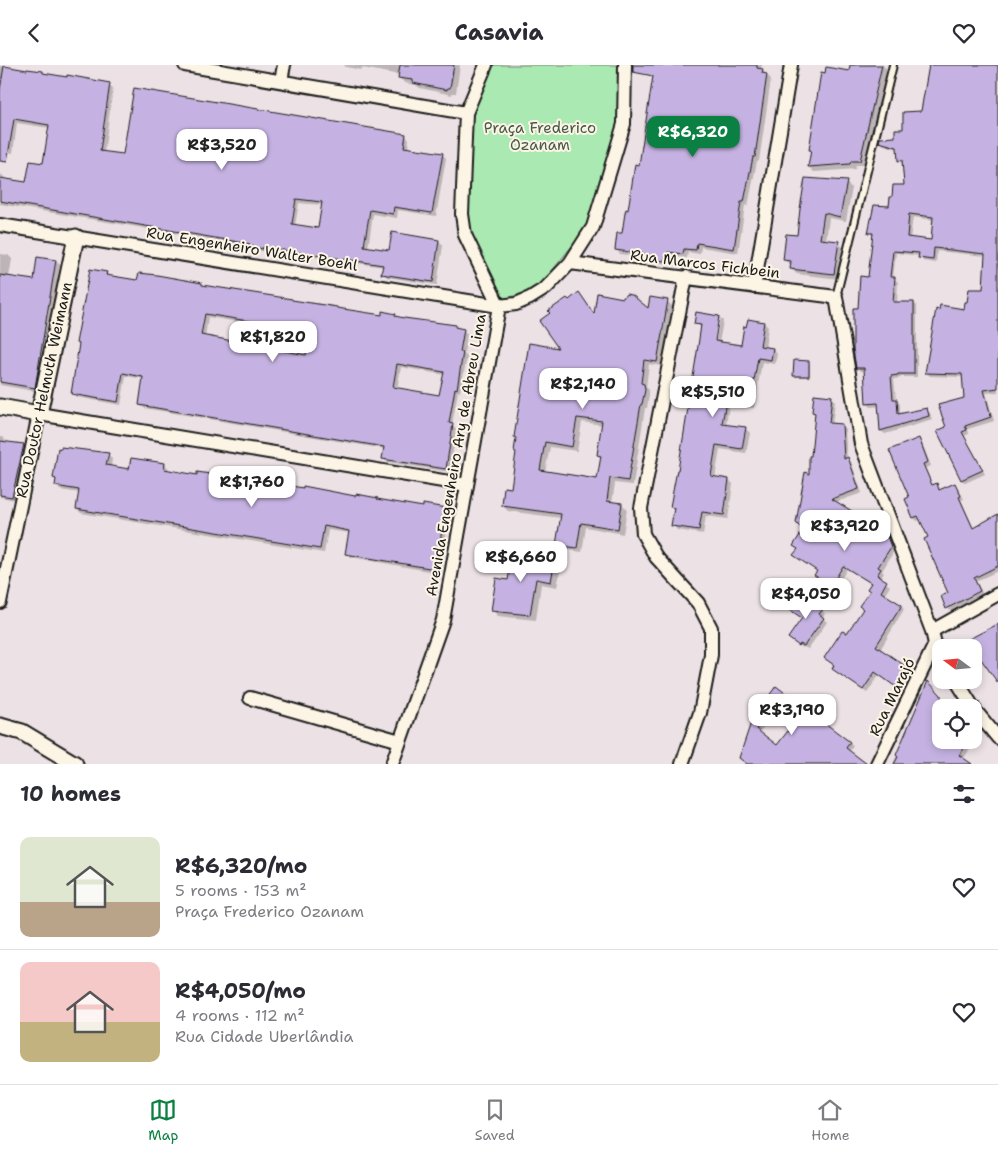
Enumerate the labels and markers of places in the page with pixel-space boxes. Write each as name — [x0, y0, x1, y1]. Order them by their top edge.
pin: R$6,320 — [647, 116, 739, 158]
pin: R$3,520 — [176, 129, 268, 171]
pin: R$1,820 — [227, 321, 319, 363]
pin: R$2,140 — [537, 367, 629, 410]
pin: R$5,510 — [667, 375, 759, 418]
pin: R$1,760 — [206, 465, 298, 508]
pin: R$3,920 — [799, 509, 891, 552]
pin: R$6,660 — [475, 541, 567, 583]
pin: R$4,050 — [760, 577, 852, 620]
pin: R$3,190 — [746, 693, 838, 736]

